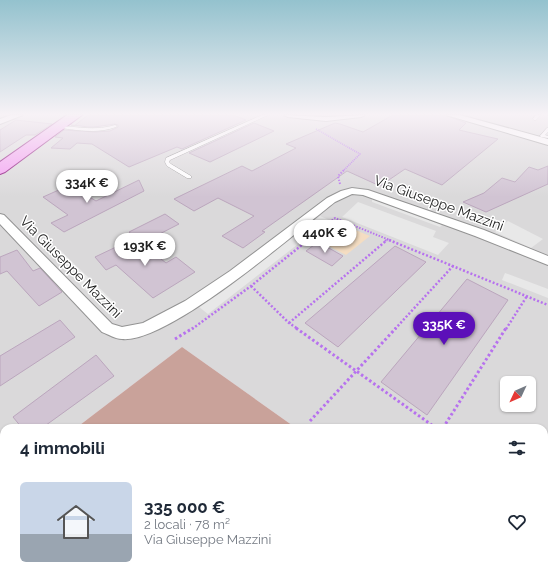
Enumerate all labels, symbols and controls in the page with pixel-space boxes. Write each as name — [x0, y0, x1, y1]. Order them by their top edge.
pin: 334K € — [54, 170, 120, 204]
street label: Via Giuseppe Mazzini — [372, 172, 506, 234]
text: 334K € — [65, 175, 109, 190]
street label: Via Giuseppe Mazzini — [17, 213, 125, 321]
pin: 440K € — [292, 220, 358, 254]
text: 440K € — [303, 225, 347, 240]
pin: 193K € — [112, 233, 178, 267]
text: 193K € — [123, 238, 167, 253]
pin: 335K € — [411, 312, 477, 346]
text: 335K € — [422, 317, 466, 332]
north arrow — [500, 376, 536, 412]
map controls — [500, 376, 536, 412]
icon: filters — [506, 437, 528, 459]
text: 4 immobili — [20, 438, 105, 458]
text: 335 000 € — [144, 497, 225, 517]
icon: home — [52, 498, 100, 546]
icon: heart — [506, 511, 528, 533]
text: 2 locali · 78 m² — [144, 517, 230, 532]
text: Via Giuseppe Mazzini — [144, 532, 271, 547]

